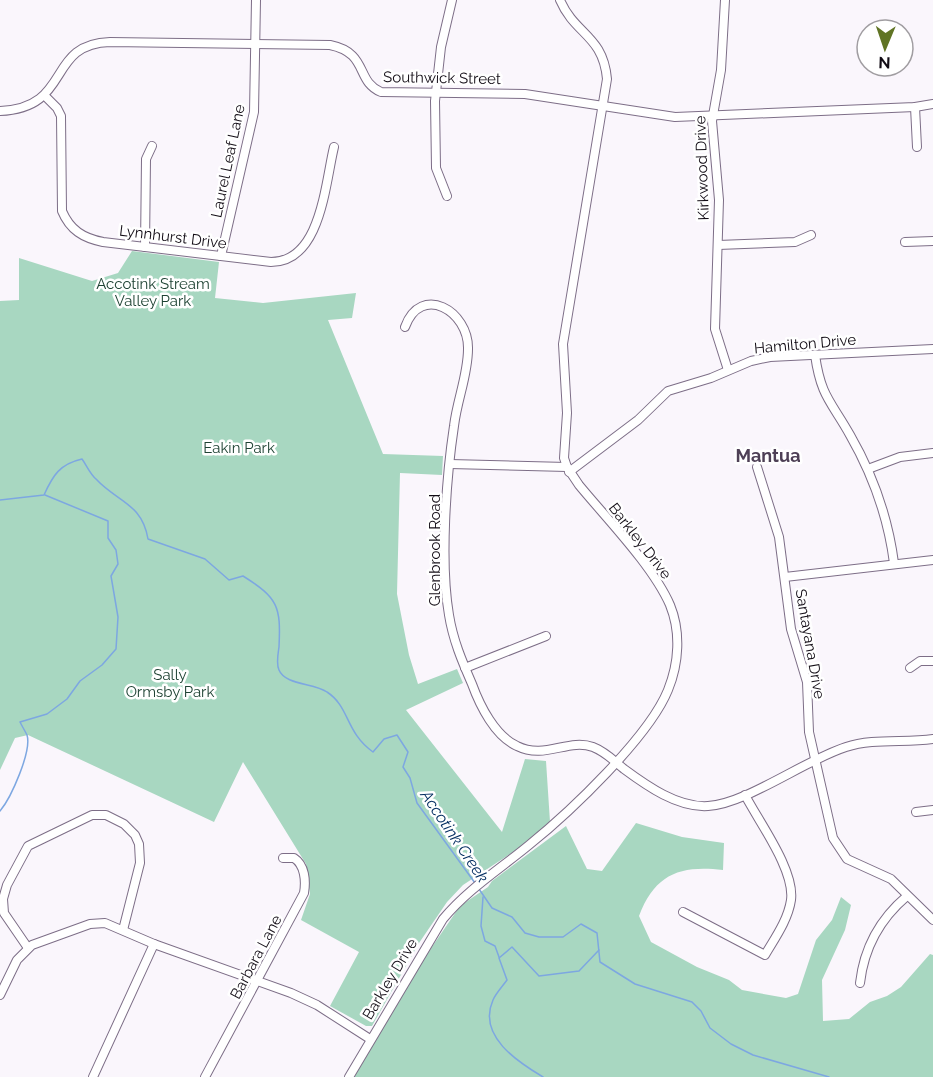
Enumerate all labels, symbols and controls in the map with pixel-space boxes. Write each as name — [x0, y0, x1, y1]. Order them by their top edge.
north arrow — [855, 18, 915, 78]
text: N — [878, 53, 891, 72]
street label: Southwick Street — [383, 68, 501, 88]
street label: Laurel Leaf Lane — [207, 102, 249, 219]
street label: Kirkwood Drive — [691, 115, 713, 221]
street label: Lynnhurst Drive — [118, 221, 228, 253]
park label: Accotink Stream Valley Park — [96, 275, 210, 310]
street label: Hamilton Drive — [753, 331, 857, 357]
park label: Eakin Park — [203, 439, 275, 457]
district label: Mantua — [736, 445, 800, 466]
street label: Glenbrook Road — [426, 494, 444, 606]
street label: Barkley Drive — [605, 499, 675, 583]
street label: Santayana Drive — [791, 588, 829, 701]
park label: Sally Ormsby Park — [126, 666, 214, 701]
water label: Accotink Creek — [416, 786, 493, 886]
street label: Barbara Lane — [226, 912, 286, 1002]
street label: Barkley Drive — [359, 935, 421, 1023]

